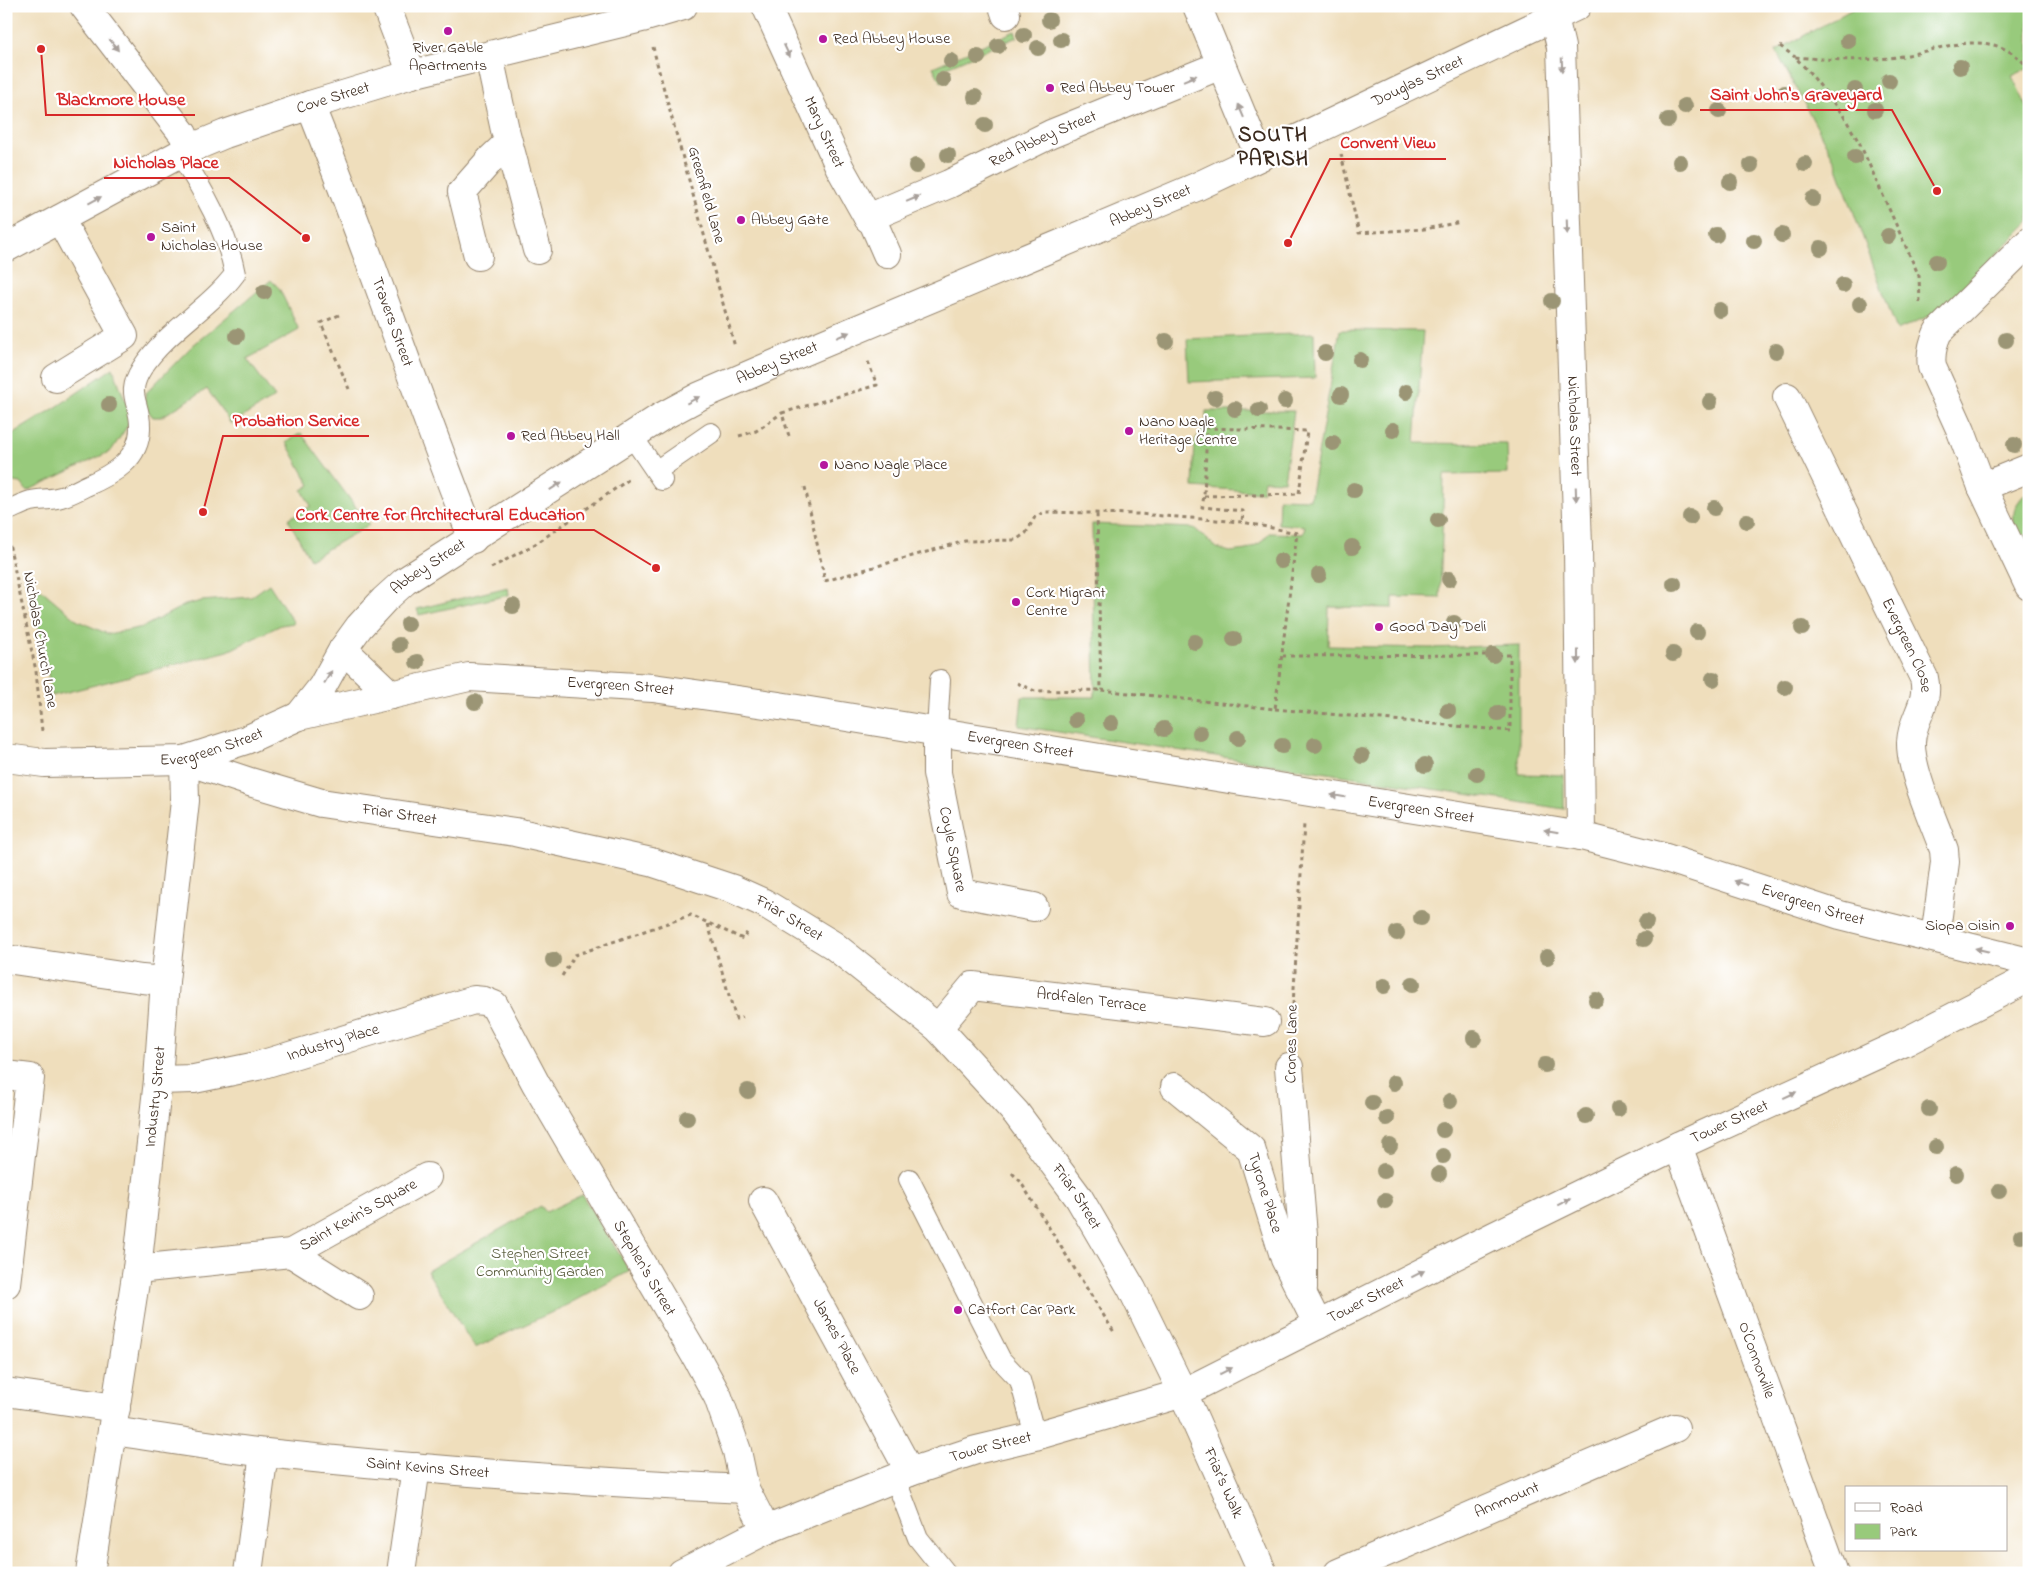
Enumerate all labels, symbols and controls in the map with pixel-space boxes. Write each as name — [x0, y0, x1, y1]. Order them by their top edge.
marker: River Gable Apartments — [442, 25, 454, 37]
place label: Red Abbey House — [833, 27, 951, 51]
marker: Red Abbey House — [817, 33, 829, 45]
place label: River Gable Apartments — [409, 36, 487, 78]
one-way arrow — [109, 38, 119, 52]
one-way arrow — [783, 44, 791, 58]
street label: Douglas Street — [1367, 49, 1469, 114]
one-way arrow — [1558, 57, 1566, 73]
one-way arrow — [1183, 74, 1198, 82]
street label: Cove Street — [293, 75, 373, 121]
place label: Red Abbey Tower — [1060, 76, 1175, 100]
callout: Saint John's Graveyard — [1700, 77, 1892, 110]
callout: Blackmore House — [46, 82, 195, 115]
marker: Red Abbey Tower — [1044, 82, 1056, 94]
text: Saint John's Graveyard — [1710, 83, 1883, 110]
text: Blackmore House — [56, 88, 186, 114]
street label: Mary Street — [797, 93, 851, 173]
street label: Red Abbey Street — [985, 104, 1101, 174]
one-way arrow — [1236, 104, 1244, 118]
district label: SOUTH PARISH — [1237, 121, 1309, 175]
callout: Convent View — [1330, 126, 1446, 159]
text: Convent View — [1340, 131, 1436, 157]
street label: Greenfield Lane — [681, 144, 732, 247]
callout: Nicholas Place — [104, 145, 229, 178]
text: Nicholas Place — [113, 151, 220, 177]
street label: Abbey Street — [1106, 178, 1196, 234]
one-way arrow — [906, 194, 920, 202]
one-way arrow — [88, 196, 103, 204]
place label: Abbey Gate — [751, 208, 829, 232]
marker: Abbey Gate — [735, 214, 747, 226]
place label: Saint Nicholas House — [161, 216, 264, 258]
one-way arrow — [1563, 219, 1571, 235]
marker: Saint Nicholas House — [145, 231, 157, 243]
street label: Travers Street — [365, 274, 420, 371]
one-way arrow — [835, 331, 850, 338]
street label: Abbey Street — [732, 335, 822, 391]
street label: Nicholas Street — [1560, 376, 1588, 477]
one-way arrow — [686, 396, 701, 404]
callout: Probation Service — [223, 403, 369, 436]
text: Probation Service — [233, 409, 360, 435]
place label: Nano Nagle Heritage Centre — [1139, 410, 1238, 452]
place label: Red Abbey Hall — [521, 424, 620, 448]
marker: Nano Nagle Heritage Centre — [1123, 425, 1135, 437]
marker: Red Abbey Hall — [505, 430, 517, 442]
place label: Nano Nagle Place — [834, 453, 948, 477]
marker: Nano Nagle Place — [818, 459, 830, 471]
one-way arrow — [549, 481, 562, 490]
one-way arrow — [1572, 487, 1580, 503]
callout: Cork Centre for Architectural Education — [285, 497, 594, 530]
text: Cork Centre for Architectural Education — [295, 503, 585, 529]
street label: Abbey Street — [385, 532, 471, 601]
street label: Nicholas Church Lane — [16, 570, 64, 711]
place label: Cork Migrant Centre — [1026, 581, 1106, 623]
street label: Evergreen Close — [1875, 594, 1937, 693]
marker: Cork Migrant Centre — [1010, 596, 1022, 608]
place label: Good Day Deli — [1389, 615, 1487, 639]
marker: Good Day Deli — [1373, 621, 1385, 633]
one-way arrow — [1574, 649, 1582, 665]
one-way arrow — [323, 671, 332, 684]
street label: Evergreen Street — [566, 671, 676, 703]
street label: Evergreen Street — [160, 721, 268, 773]
street label: Evergreen Street — [965, 725, 1076, 766]
street label: Evergreen Street — [1366, 790, 1476, 831]
one-way arrow — [1330, 792, 1346, 800]
street label: Friar Street — [360, 797, 439, 832]
street label: Coyle Square — [932, 805, 973, 895]
one-way arrow — [1542, 827, 1558, 835]
one-way arrow — [1733, 878, 1748, 886]
street label: Evergreen Street — [1758, 878, 1867, 933]
street label: Friar Street — [751, 888, 828, 948]
place label: Siopa Oisin — [1925, 914, 2000, 938]
marker: Siopa Oisin — [2004, 920, 2016, 932]
one-way arrow — [1974, 946, 1989, 954]
street label: Ardfalen Terrace — [1035, 982, 1149, 1019]
street label: Crones Lane — [1279, 1004, 1305, 1084]
street label: Industry Place — [284, 1017, 383, 1068]
street label: Industry Street — [139, 1045, 172, 1148]
one-way arrow — [1783, 1090, 1797, 1098]
street label: Tower Street — [1687, 1094, 1773, 1151]
street label: Tyrone Place — [1241, 1150, 1289, 1237]
street label: Friar Street — [1045, 1158, 1107, 1235]
street label: Saint Kevin's Square — [295, 1172, 422, 1258]
one-way arrow — [1556, 1197, 1571, 1206]
street label: Stephen's Street — [606, 1216, 682, 1321]
park label: Stephen Street Community Garden — [476, 1242, 604, 1284]
one-way arrow — [1411, 1270, 1425, 1278]
street label: Tower Street — [1323, 1271, 1409, 1330]
street label: James' Place — [806, 1294, 867, 1380]
place label: Catfort Car Park — [968, 1298, 1076, 1322]
marker: Catfort Car Park — [952, 1304, 964, 1316]
street label: O'Connorville — [1731, 1318, 1782, 1403]
one-way arrow — [1219, 1367, 1233, 1375]
street label: Tower Street — [946, 1425, 1035, 1470]
street label: Friar's Walk — [1196, 1443, 1250, 1523]
street label: Saint Kevins Street — [365, 1451, 491, 1486]
street label: Annmount — [1471, 1475, 1544, 1525]
legend — [1845, 1486, 2008, 1552]
text: Road — [1890, 1497, 1923, 1519]
text: Park — [1890, 1521, 1918, 1543]

